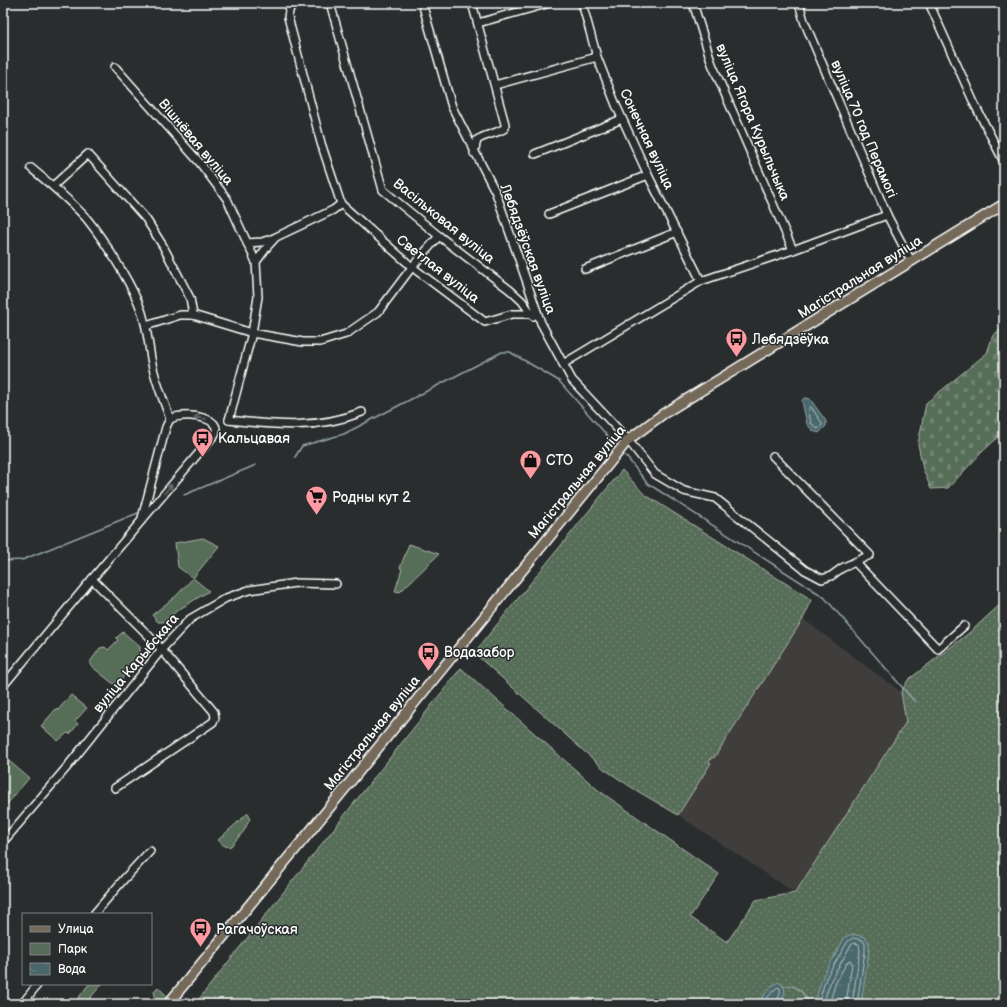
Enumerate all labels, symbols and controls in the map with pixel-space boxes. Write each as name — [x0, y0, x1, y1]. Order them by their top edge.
street label: вуліца Ягора Курыльчыка — [712, 41, 794, 204]
street label: вуліца 70 год Перамогі — [827, 57, 901, 201]
street label: Сонечная вуліца — [616, 86, 678, 193]
street label: Вішнёвая вуліца — [155, 95, 238, 189]
street label: Васільковая вуліца — [390, 175, 499, 268]
street label: Лебядзёўская вуліца — [496, 181, 560, 317]
street label: Светлая вуліца — [393, 231, 483, 307]
street label: Магістральная вуліца — [795, 232, 926, 322]
bus stop icon: Лебядзёўка — [724, 326, 750, 359]
place label: Лебядзёўка — [751, 331, 830, 348]
one-way arrow — [194, 414, 207, 422]
street label: Магістральная вуліца — [525, 421, 630, 542]
bus stop icon: Кальцавая — [190, 425, 216, 458]
place label: Кальцавая — [218, 430, 290, 447]
shop icon: СТО — [517, 447, 543, 480]
place label: СТО — [546, 452, 573, 469]
one-way arrow — [163, 484, 173, 494]
supermarket icon: Родны кут 2 — [304, 484, 330, 517]
place label: Родны кут 2 — [332, 489, 411, 506]
street label: вуліца Карыбскага — [90, 609, 183, 716]
bus stop icon: Водазабор — [415, 639, 441, 672]
place label: Водазабор — [444, 644, 515, 661]
street label: Магістральная вуліца — [320, 672, 424, 794]
legend — [22, 913, 152, 985]
bus stop icon: Рагачоўская — [187, 916, 213, 949]
place label: Рагачоўская — [216, 921, 298, 938]
text: Улица — [58, 922, 94, 937]
text: Парк — [58, 942, 88, 957]
text: Вода — [58, 962, 86, 977]

